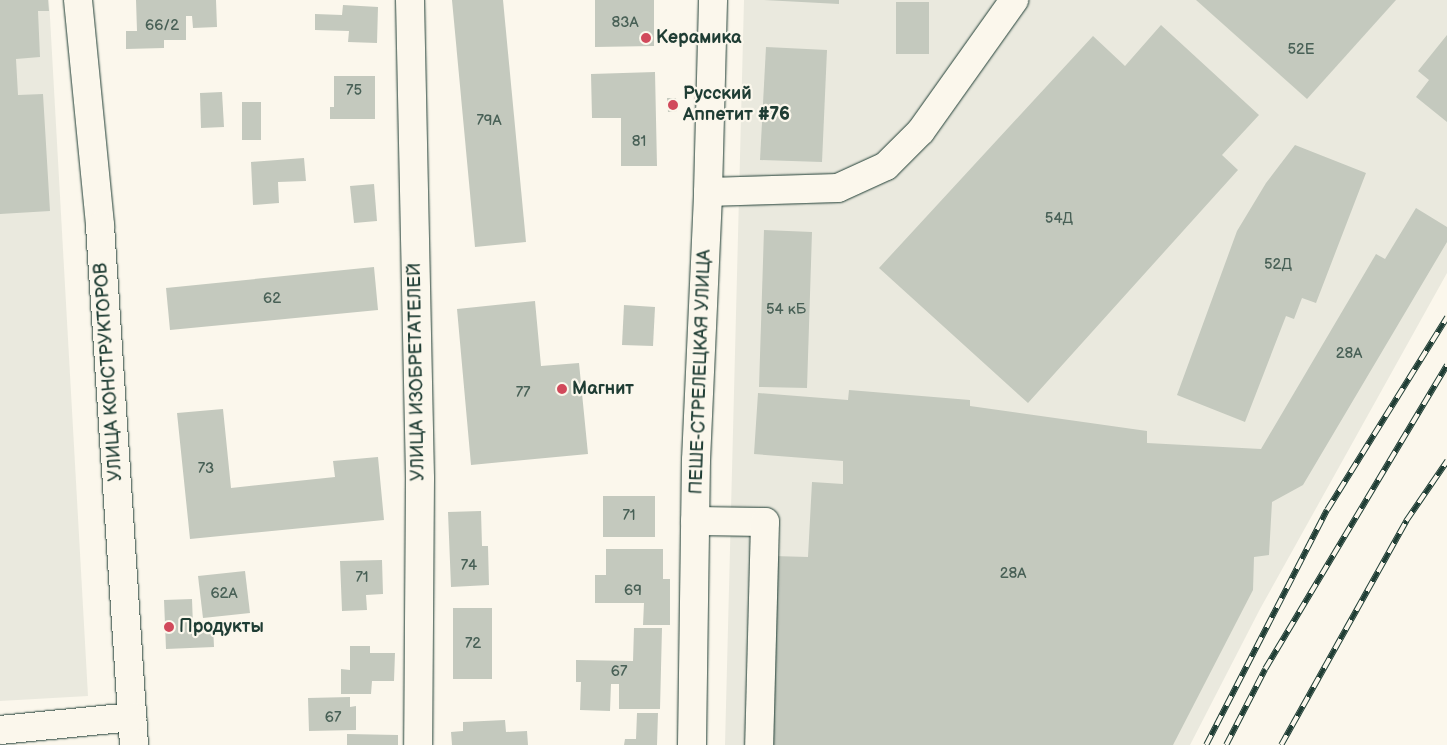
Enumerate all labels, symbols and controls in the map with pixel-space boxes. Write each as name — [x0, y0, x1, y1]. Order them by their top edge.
house number: 83А — [611, 14, 639, 32]
house number: 66/2 — [145, 17, 179, 35]
place label: Керамика — [656, 27, 741, 49]
marker: Керамика — [640, 32, 652, 44]
house number: 52Е — [1287, 41, 1315, 59]
house number: 75 — [346, 82, 362, 100]
place label: Русский Аппетит #76 — [683, 84, 790, 126]
marker: Русский Аппетит #76 — [667, 99, 679, 111]
house number: 79А — [476, 112, 502, 130]
house number: 81 — [632, 133, 646, 151]
house number: 54Д — [1045, 210, 1073, 228]
street label: ПЕШЕ-СТРЕЛЕЦКАЯ УЛИЦА — [686, 249, 716, 495]
house number: 52Д — [1264, 256, 1292, 274]
street label: УЛИЦА КОНСТРУКТОРОВ — [91, 262, 127, 482]
street label: УЛИЦА ИЗОБРЕТАТЕЛЕЙ — [404, 263, 430, 481]
house number: 62 — [263, 290, 281, 308]
house number: 54 кБ — [766, 301, 806, 319]
house number: 28А — [1336, 345, 1362, 363]
place label: Магнит — [572, 378, 634, 400]
marker: Магнит — [556, 383, 568, 395]
house number: 77 — [516, 384, 530, 402]
house number: 73 — [198, 460, 214, 478]
house number: 71 — [622, 507, 636, 525]
house number: 74 — [461, 557, 477, 575]
house number: 28А — [1000, 565, 1026, 583]
house number: 71 — [355, 569, 369, 587]
house number: 69 — [624, 582, 642, 600]
house number: 62А — [210, 585, 238, 603]
place label: Продукты — [179, 616, 264, 638]
marker: Продукты — [163, 621, 175, 633]
house number: 72 — [465, 635, 481, 653]
house number: 67 — [611, 663, 627, 681]
house number: 67 — [325, 709, 341, 727]

